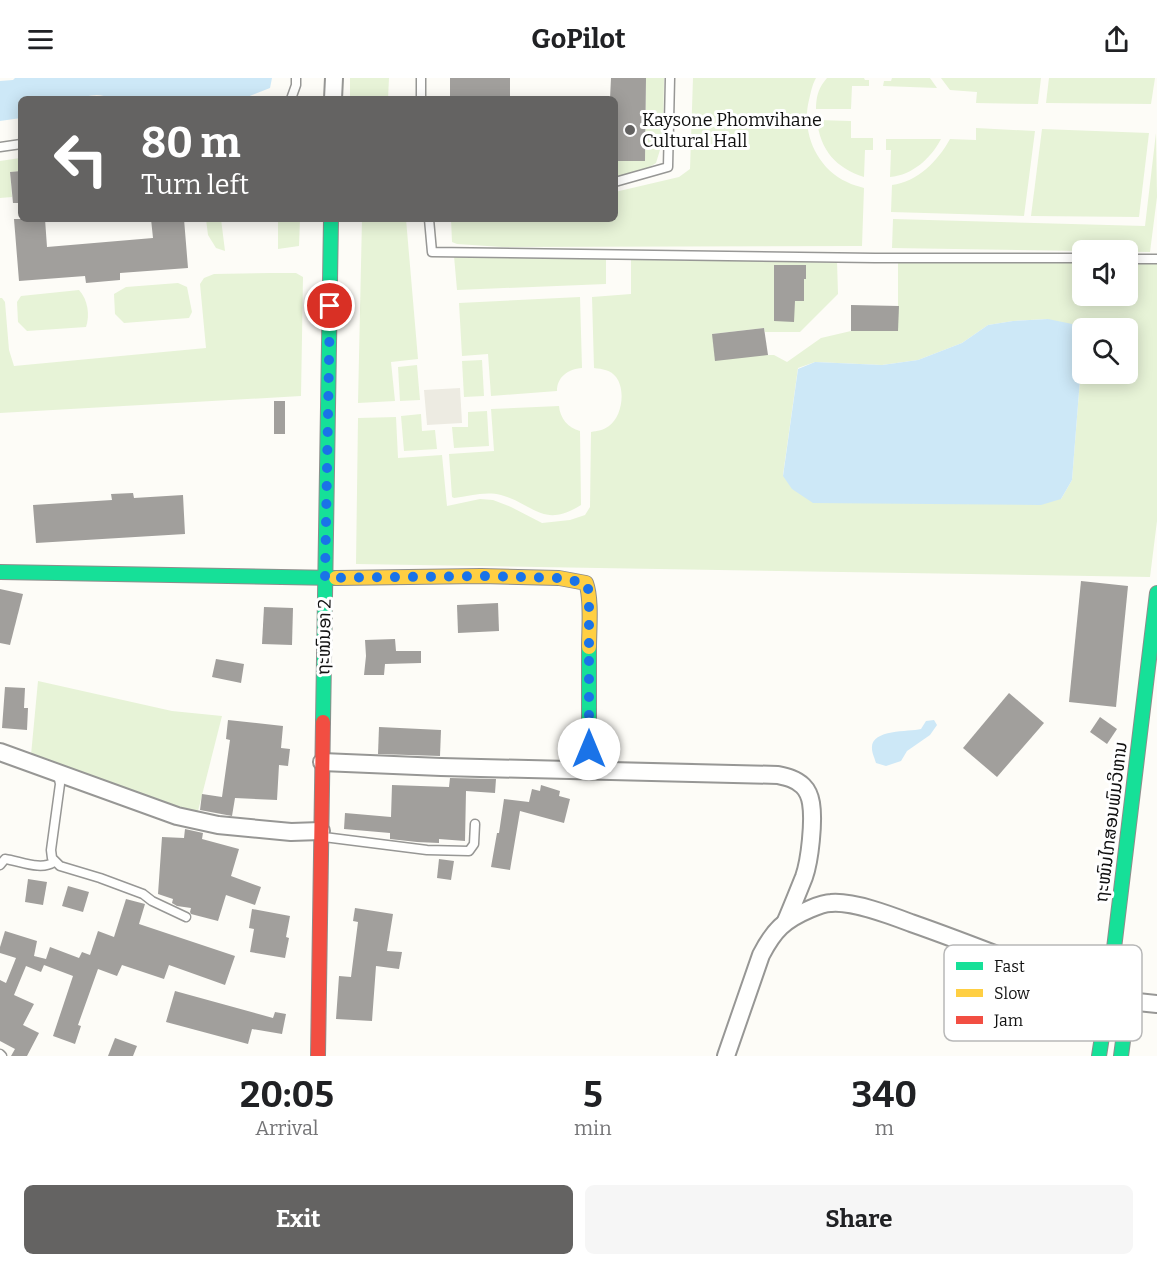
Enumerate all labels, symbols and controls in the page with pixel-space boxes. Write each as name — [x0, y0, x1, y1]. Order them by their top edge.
icon: menu — [24, 23, 57, 56]
text: GoPilot — [531, 23, 626, 55]
icon: share — [1100, 23, 1133, 56]
place label: Kaysone Phomvihane Cultural Hall — [642, 109, 822, 152]
text: 80 m — [141, 118, 241, 168]
icon: left — [42, 120, 120, 198]
marker: Kaysone Phomvihane Cultural Hall — [623, 123, 637, 137]
text: Turn left — [141, 169, 249, 201]
map controls — [1072, 240, 1138, 384]
button: sound — [1072, 240, 1138, 306]
pin — [304, 280, 355, 331]
icon: arrive — [313, 289, 346, 322]
button: search — [1072, 318, 1138, 384]
street label: ຖະໜົນອາ 2 — [312, 599, 336, 675]
position arrow — [557, 717, 621, 781]
street label: ຖະໜົນໄກສອນພົມວິຫານ — [1090, 740, 1132, 904]
legend — [944, 945, 1142, 1041]
text: Fast — [994, 957, 1025, 976]
text: Slow — [994, 984, 1030, 1003]
text: Jam — [993, 1011, 1023, 1030]
text: 20:05 — [240, 1073, 334, 1117]
text: 5 — [583, 1073, 603, 1117]
text: 340 — [852, 1073, 917, 1117]
text: Arrival — [255, 1116, 319, 1140]
text: min — [574, 1116, 612, 1140]
text: m — [875, 1116, 894, 1140]
button: Exit — [24, 1185, 573, 1254]
button: Share — [585, 1185, 1133, 1254]

